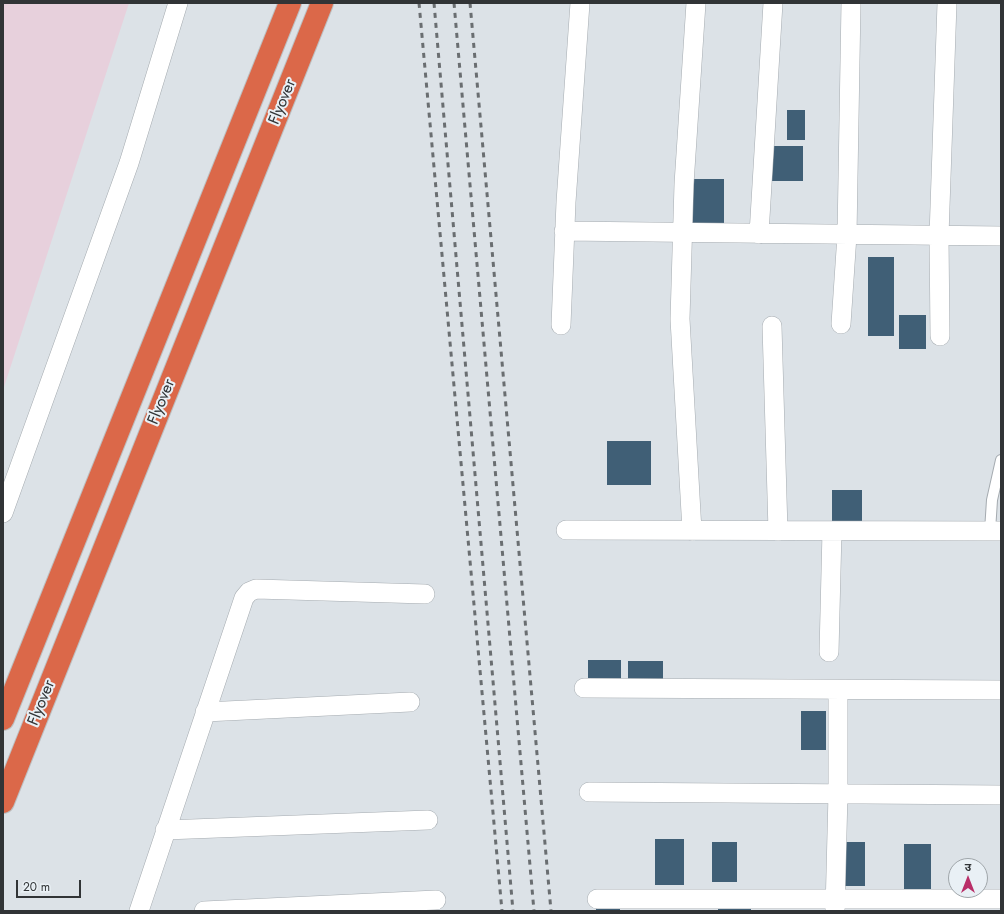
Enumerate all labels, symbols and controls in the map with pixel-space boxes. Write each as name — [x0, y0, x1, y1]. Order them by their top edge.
street label: Flyover — [265, 76, 301, 128]
street label: Flyover — [144, 376, 180, 428]
street label: Flyover — [24, 677, 60, 729]
north arrow — [948, 858, 988, 898]
text: उ — [965, 859, 971, 875]
scale bar — [18, 872, 83, 898]
text: 20 m — [23, 878, 50, 896]

